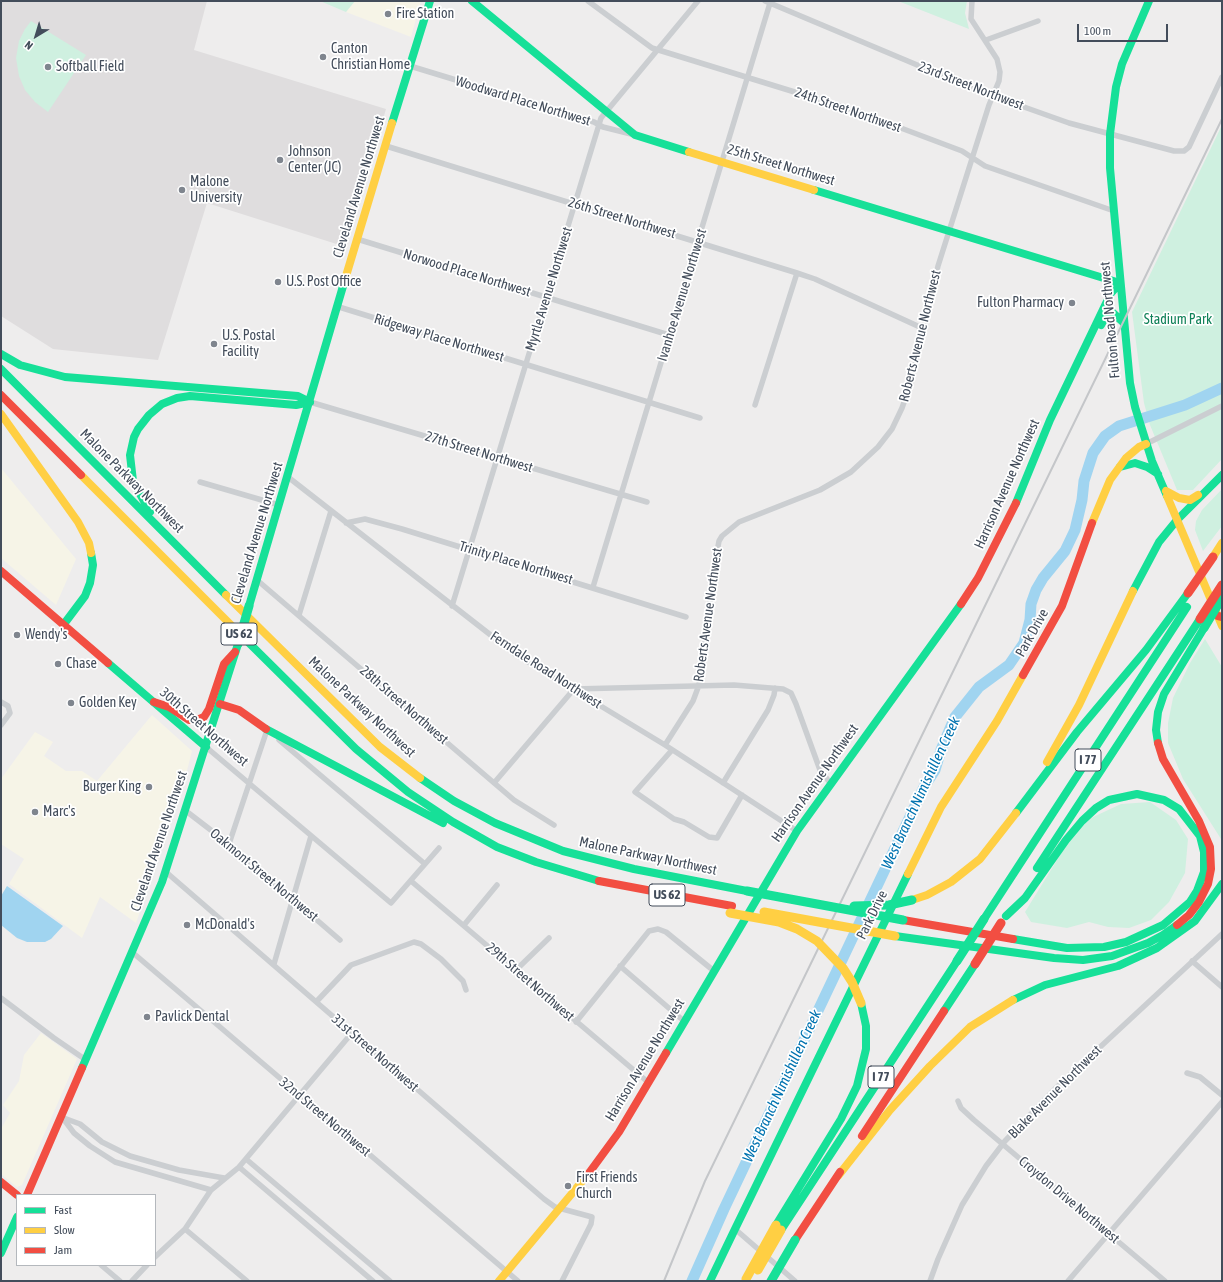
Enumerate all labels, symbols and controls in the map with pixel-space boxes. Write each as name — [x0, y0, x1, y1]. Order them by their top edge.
place label: Fire Station — [396, 6, 454, 22]
marker: Fire Station — [383, 9, 393, 19]
north arrow — [16, 16, 56, 56]
scale bar — [1079, 16, 1170, 42]
text: 100 m — [1084, 24, 1111, 38]
text: N — [22, 39, 35, 52]
place label: Canton Christian Home — [331, 41, 410, 74]
marker: Canton Christian Home — [318, 52, 328, 62]
street label: 23rd Street Northwest — [916, 58, 1026, 114]
place label: Softball Field — [56, 59, 124, 75]
marker: Softball Field — [43, 62, 53, 72]
street label: Woodward Place Northwest — [453, 72, 593, 130]
street label: 24th Street Northwest — [792, 84, 904, 136]
street label: Cleveland Avenue Northwest — [329, 114, 389, 260]
street label: 25th Street Northwest — [725, 141, 837, 189]
place label: Johnson Center (JC) — [288, 144, 341, 176]
marker: Johnson Center (JC) — [275, 155, 285, 165]
place label: Malone University — [190, 174, 242, 206]
marker: Malone University — [177, 185, 187, 195]
street label: 26th Street Northwest — [566, 194, 678, 242]
street label: Myrtle Avenue Northwest — [522, 225, 576, 353]
street label: Ivanhoe Avenue Northwest — [654, 227, 710, 363]
street label: Norwood Place Northwest — [401, 246, 533, 300]
street label: Fulton Road Northwest — [1097, 261, 1123, 379]
street label: Roberts Avenue Northwest — [895, 268, 945, 404]
place label: U.S. Post Office — [286, 274, 361, 290]
marker: U.S. Post Office — [273, 277, 283, 287]
place label: Fulton Pharmacy — [977, 295, 1064, 311]
marker: Fulton Pharmacy — [1067, 298, 1077, 308]
street label: Ridgeway Place Northwest — [372, 310, 506, 366]
park label: Stadium Park — [1144, 312, 1212, 328]
place label: U.S. Postal Facility — [222, 328, 275, 360]
marker: U.S. Postal Facility — [209, 339, 219, 349]
street label: Harrison Avenue Northwest — [971, 417, 1043, 551]
street label: Malone Parkway Northwest — [77, 426, 187, 536]
street label: 27th Street Northwest — [423, 428, 535, 476]
street label: Cleveland Avenue Northwest — [227, 460, 287, 606]
street label: Trinity Place Northwest — [457, 538, 575, 588]
street label: Roberts Avenue Northwest — [690, 547, 726, 683]
street label: Park Drive — [1012, 606, 1052, 660]
road number: US 62 — [221, 623, 257, 645]
place label: Wendy's — [25, 627, 68, 643]
street label: Ferndale Road Northwest — [487, 628, 605, 712]
marker: Wendy's — [12, 630, 22, 640]
street label: Malone Parkway Northwest — [305, 653, 419, 761]
place label: Chase — [66, 656, 97, 672]
marker: Chase — [53, 659, 63, 669]
street label: 28th Street Northwest — [356, 662, 452, 748]
street label: 30th Street Northwest — [156, 684, 252, 770]
place label: Golden Key — [79, 695, 137, 711]
marker: Golden Key — [66, 698, 76, 708]
water label: West Branch Nimishillen Creek — [878, 714, 964, 872]
street label: Harrison Avenue Northwest — [768, 721, 862, 845]
road number: I 77 — [1075, 749, 1101, 771]
street label: Cleveland Avenue Northwest — [127, 769, 191, 913]
place label: Burger King — [83, 779, 141, 795]
marker: Burger King — [144, 782, 154, 792]
place label: Marc's — [43, 804, 75, 820]
marker: Marc's — [30, 807, 40, 817]
street label: Oakmont Street Northwest — [206, 825, 322, 925]
street label: Malone Parkway Northwest — [578, 833, 718, 879]
road number: US 62 — [649, 884, 685, 906]
street label: Park Drive — [853, 888, 891, 942]
place label: McDonald's — [195, 917, 255, 933]
marker: McDonald's — [182, 920, 192, 930]
street label: 29th Street Northwest — [482, 939, 578, 1025]
street label: Harrison Avenue Northwest — [602, 996, 688, 1124]
water label: West Branch Nimishillen Creek — [739, 1007, 825, 1165]
place label: Pavlick Dental — [155, 1009, 229, 1025]
street label: 31st Street Northwest — [328, 1011, 422, 1095]
marker: Pavlick Dental — [142, 1012, 152, 1022]
street label: Blake Avenue Northwest — [1005, 1042, 1105, 1142]
road number: I 77 — [868, 1066, 894, 1088]
street label: 32nd Street Northwest — [276, 1074, 374, 1160]
street label: Croydon Drive Northwest — [1015, 1153, 1123, 1247]
place label: First Friends Church — [576, 1170, 637, 1202]
marker: First Friends Church — [563, 1181, 573, 1191]
legend — [16, 1194, 156, 1266]
text: Fast — [54, 1203, 72, 1217]
text: Slow — [54, 1223, 75, 1237]
text: Jam — [54, 1243, 72, 1257]

